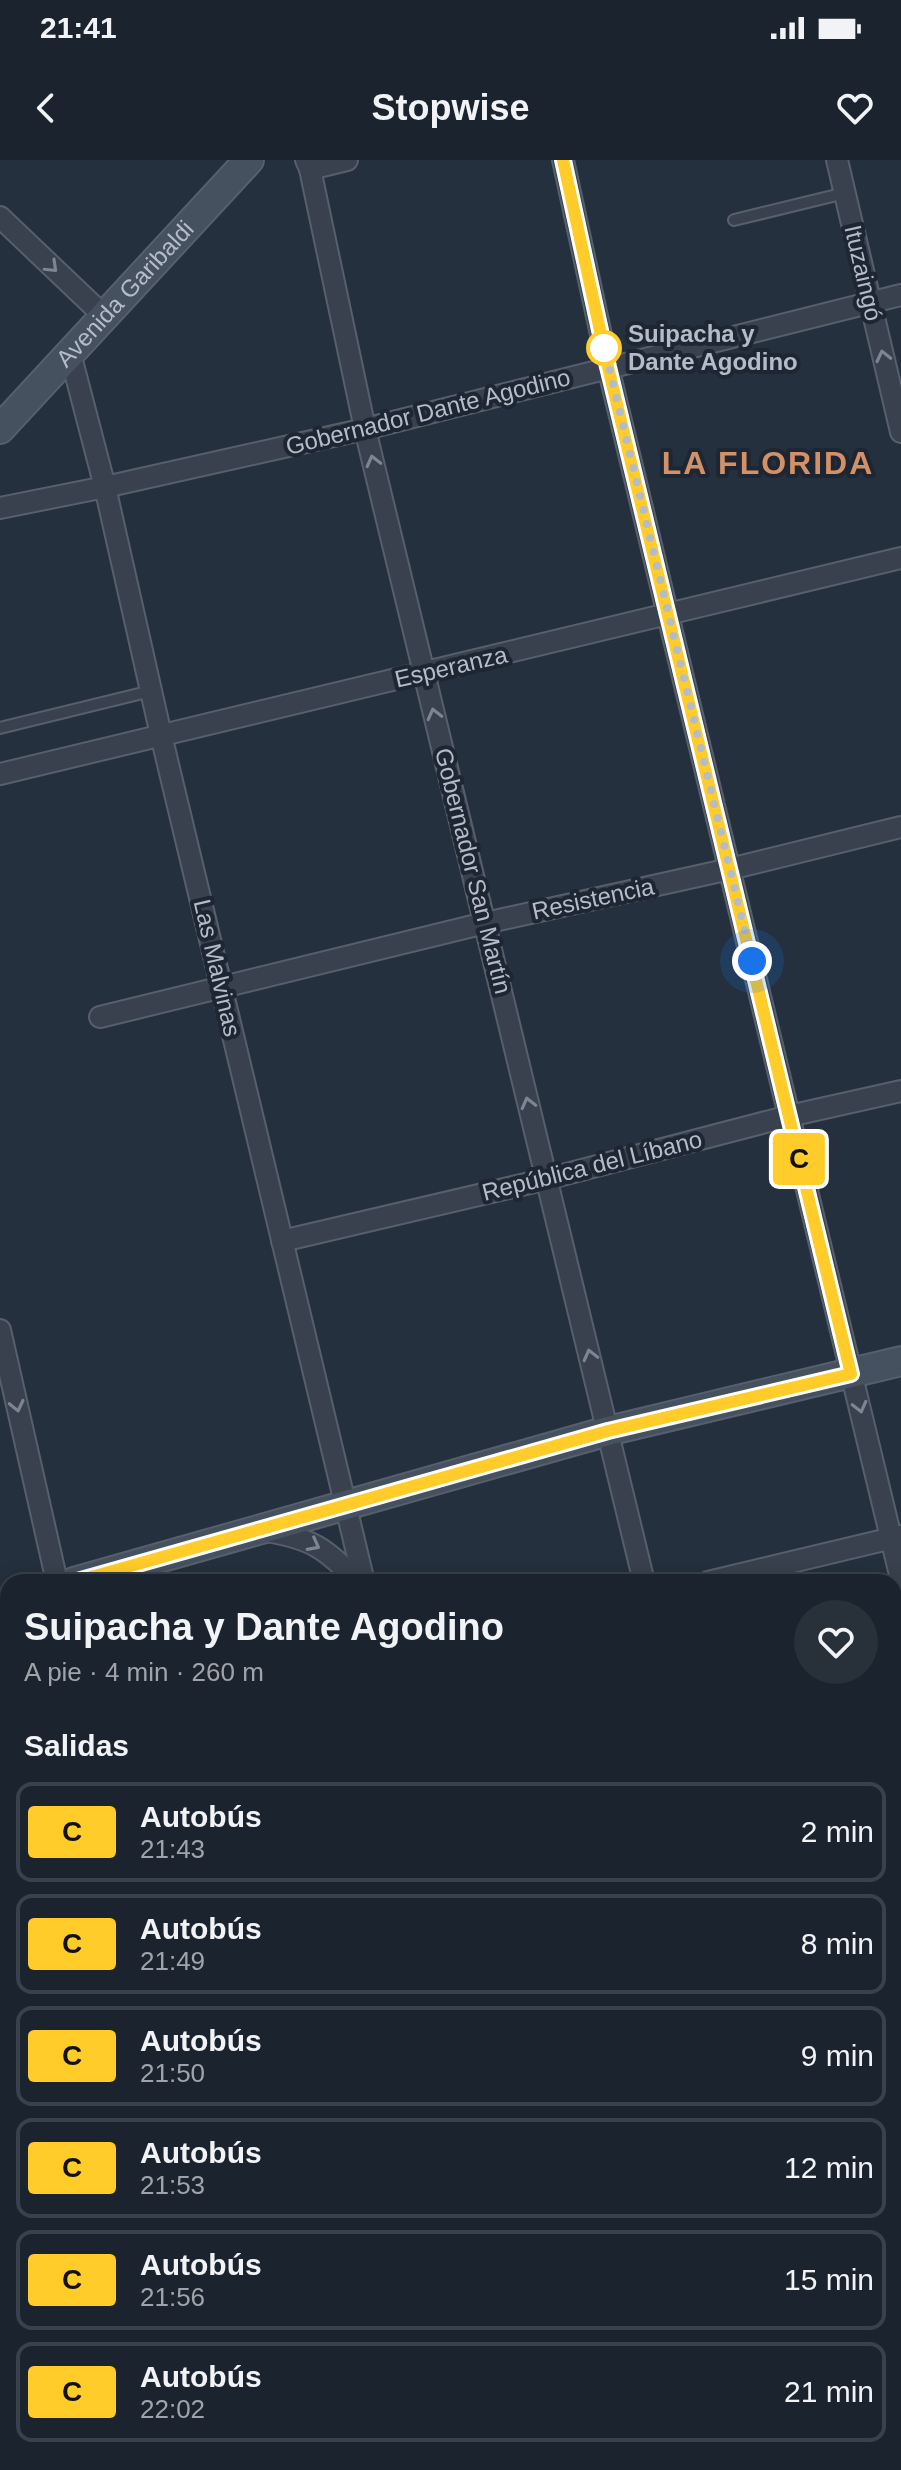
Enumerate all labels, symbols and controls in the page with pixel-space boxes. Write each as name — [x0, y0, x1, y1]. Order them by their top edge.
text: 21:41 — [40, 11, 117, 44]
icon: back — [24, 86, 68, 130]
icon: heart — [833, 86, 877, 130]
text: Stopwise — [371, 87, 530, 128]
street label: Avenida Garibaldi — [50, 215, 199, 372]
street label: Ituzaingó — [839, 222, 888, 323]
one-way arrow — [43, 258, 57, 272]
place label: Suipacha y Dante Agodino — [628, 320, 798, 375]
marker: Suipacha y Dante Agodino — [587, 331, 621, 365]
one-way arrow — [875, 350, 892, 363]
street label: Gobernador Dante Agodino — [283, 363, 573, 460]
district label: LA FLORIDA — [662, 445, 874, 481]
one-way arrow — [365, 455, 382, 469]
street label: Esperanza — [392, 640, 510, 693]
one-way arrow — [427, 708, 444, 721]
street label: Gobernador San Martín — [430, 745, 517, 996]
street label: Resistencia — [529, 872, 657, 925]
street label: Las Malvinas — [189, 897, 246, 1039]
your location — [732, 941, 772, 981]
one-way arrow — [521, 1096, 538, 1110]
street label: República del Líbano — [479, 1125, 705, 1206]
line badge: C — [773, 1133, 825, 1185]
text: C — [789, 1143, 809, 1174]
one-way arrow — [582, 1349, 599, 1363]
one-way arrow — [8, 1399, 25, 1413]
one-way arrow — [850, 1400, 867, 1414]
one-way arrow — [306, 1535, 320, 1550]
button: heart — [794, 1600, 878, 1684]
text: Suipacha y Dante Agodino — [24, 1606, 504, 1648]
text: A pie · 4 min · 260 m — [24, 1657, 264, 1687]
text: Salidas — [24, 1729, 129, 1762]
text: Autobús — [140, 1800, 262, 1833]
text: 2 min — [801, 1815, 874, 1848]
text: C — [62, 1816, 82, 1847]
text: 21:43 — [140, 1834, 205, 1864]
text: Autobús — [140, 1912, 262, 1945]
text: 8 min — [801, 1927, 874, 1960]
text: C — [62, 1928, 82, 1959]
text: 21:49 — [140, 1946, 205, 1976]
text: Autobús — [140, 2024, 262, 2057]
text: 9 min — [801, 2039, 874, 2072]
text: C — [62, 2040, 82, 2071]
text: 21:50 — [140, 2058, 205, 2088]
text: Autobús — [140, 2136, 262, 2169]
text: 12 min — [784, 2151, 874, 2184]
text: C — [62, 2152, 82, 2183]
text: 21:53 — [140, 2170, 205, 2200]
text: Autobús — [140, 2248, 262, 2281]
text: 15 min — [784, 2263, 874, 2296]
text: C — [62, 2264, 82, 2295]
text: 21:56 — [140, 2282, 205, 2312]
text: Autobús — [140, 2360, 262, 2393]
text: 21 min — [784, 2375, 874, 2408]
text: C — [62, 2376, 82, 2407]
text: 22:02 — [140, 2394, 205, 2424]

